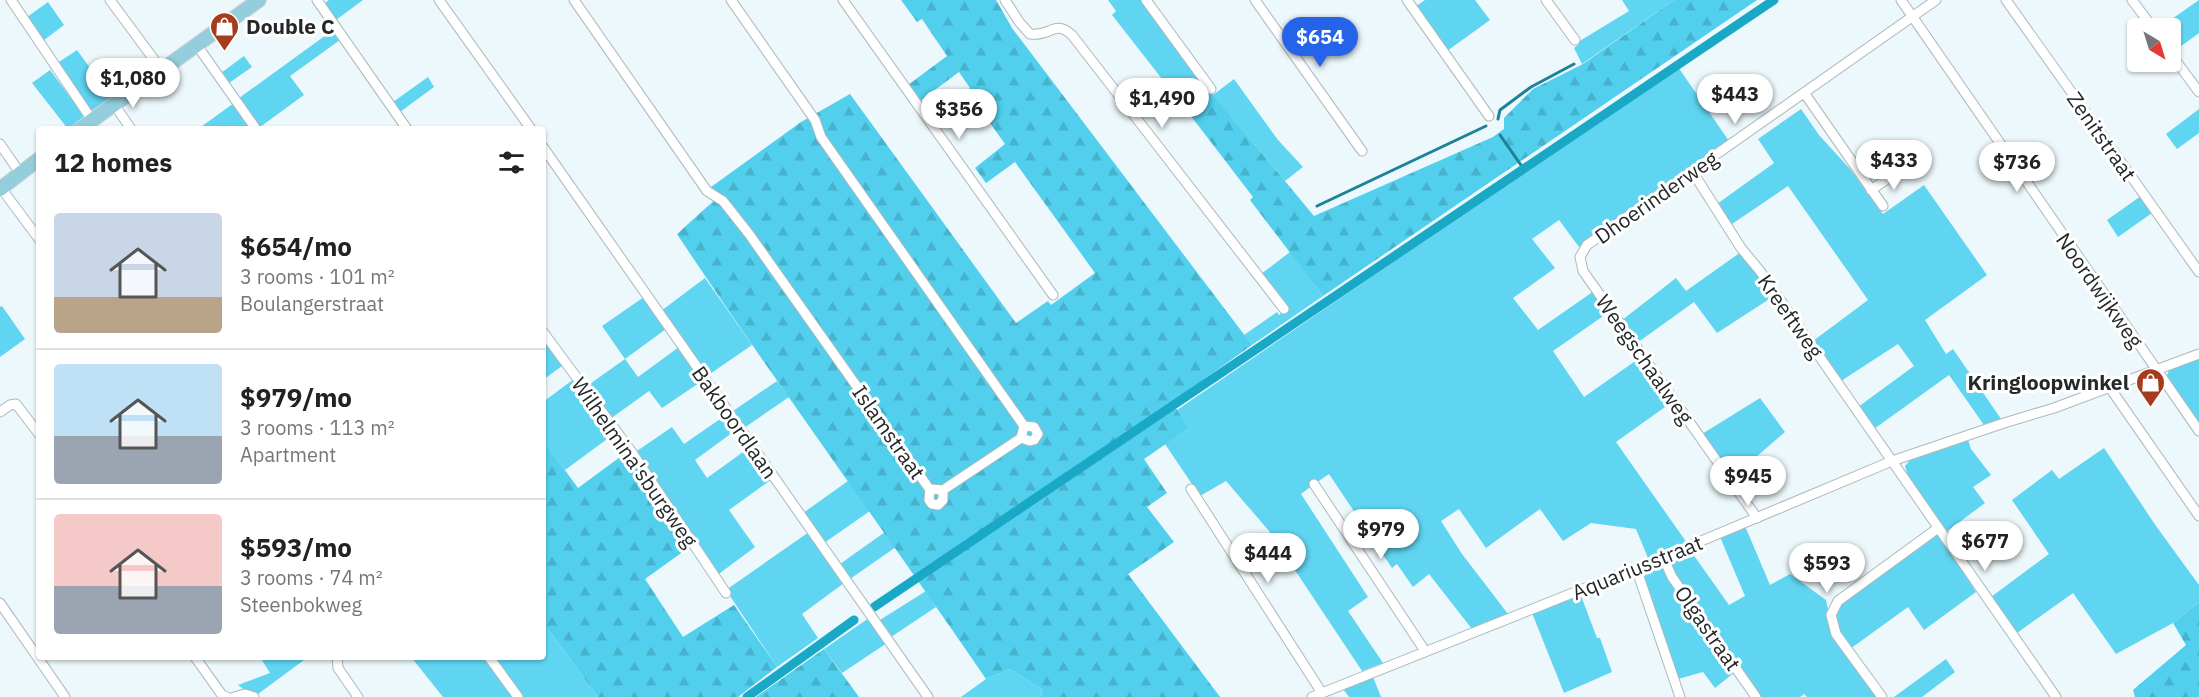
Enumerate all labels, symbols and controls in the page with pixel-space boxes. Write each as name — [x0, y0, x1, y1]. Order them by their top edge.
shop icon: Double C — [209, 10, 241, 52]
place label: Double C — [246, 12, 335, 40]
pin: $654 — [1284, 17, 1356, 68]
north arrow — [2127, 18, 2181, 72]
map controls — [2127, 18, 2181, 72]
text: $654 — [1296, 23, 1344, 50]
pin: $1,080 — [84, 58, 182, 109]
text: $1,080 — [100, 64, 166, 91]
pin: $443 — [1699, 74, 1771, 125]
pin: $1,490 — [1113, 78, 1211, 129]
text: $443 — [1711, 80, 1759, 107]
text: $1,490 — [1129, 84, 1195, 111]
street label: Zenitstraat — [2061, 86, 2143, 186]
pin: $356 — [923, 89, 995, 140]
text: $356 — [935, 95, 983, 122]
pin: $433 — [1858, 140, 1930, 191]
pin: $736 — [1981, 142, 2053, 193]
street label: Dhoerinderweg — [1589, 144, 1723, 250]
text: 12 homes — [54, 145, 172, 179]
icon: filters — [495, 146, 528, 179]
text: $433 — [1870, 146, 1918, 173]
text: $736 — [1993, 148, 2041, 175]
street label: Noordwijkweg — [2050, 227, 2150, 353]
text: $654/mo — [240, 229, 352, 263]
icon: home — [102, 237, 174, 309]
text: 3 rooms · 101 m² — [240, 263, 395, 290]
street label: Kreeftweg — [1752, 268, 1830, 364]
street label: Weegschaalweg — [1590, 289, 1700, 429]
text: Boulangerstraat — [240, 290, 384, 317]
street label: Bakboordlaan — [686, 360, 784, 484]
shop icon: Kringloopwinkel — [2134, 366, 2166, 408]
place label: Kringloopwinkel — [1967, 368, 2129, 396]
street label: Wilhelmina'sburgweg — [566, 371, 704, 553]
street label: Islamstraat — [846, 379, 932, 485]
text: $979/mo — [240, 380, 352, 414]
icon: home — [102, 388, 174, 460]
text: 3 rooms · 113 m² — [240, 414, 395, 441]
text: Apartment — [240, 441, 336, 468]
pin: $945 — [1712, 456, 1784, 507]
text: $945 — [1724, 462, 1772, 489]
pin: $979 — [1345, 509, 1417, 560]
text: $979 — [1357, 515, 1405, 542]
pin: $677 — [1949, 521, 2021, 572]
text: $677 — [1961, 527, 2009, 554]
street label: Aquariusstraat — [1567, 528, 1707, 606]
text: $593/mo — [240, 530, 352, 564]
pin: $444 — [1232, 533, 1304, 584]
icon: home — [102, 538, 174, 610]
text: $444 — [1244, 539, 1292, 566]
pin: $593 — [1791, 543, 1863, 594]
text: $593 — [1803, 549, 1851, 576]
text: 3 rooms · 74 m² — [240, 564, 383, 591]
street label: Olgastraat — [1669, 580, 1747, 676]
text: Steenbokweg — [240, 591, 362, 618]

